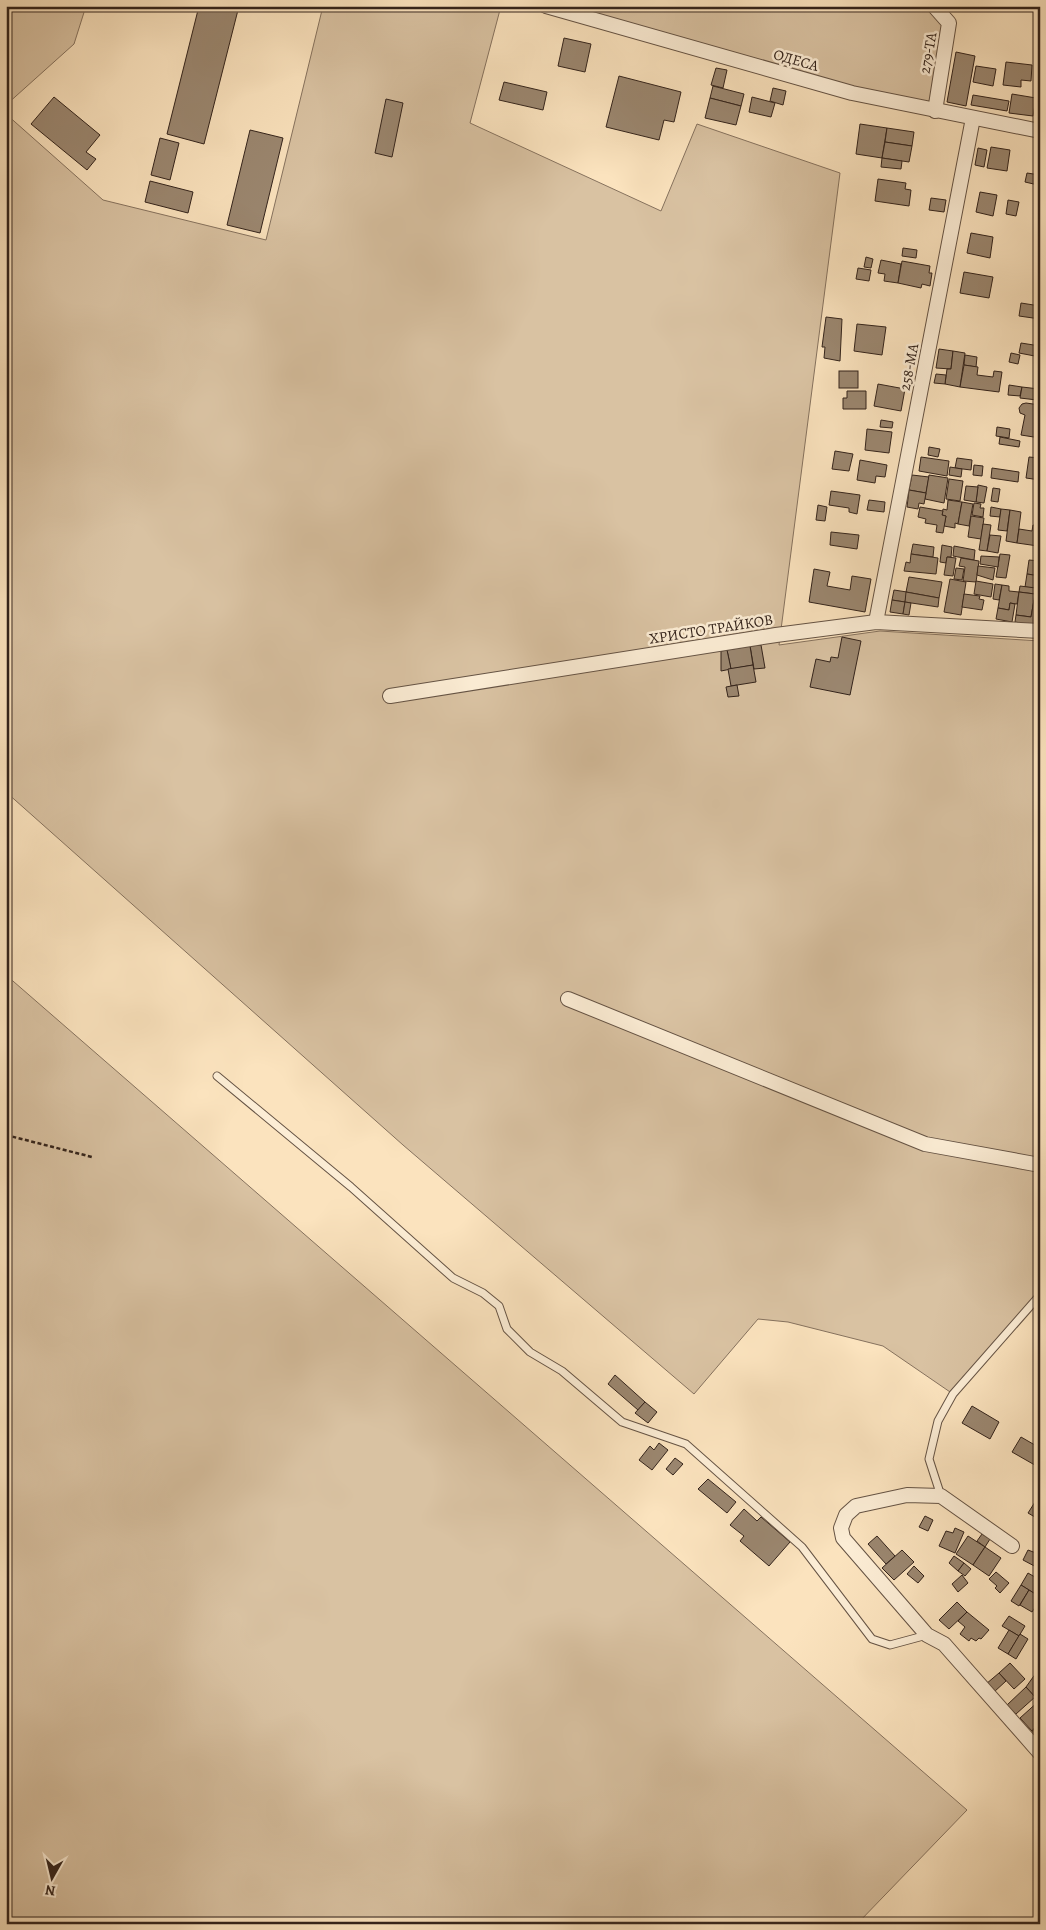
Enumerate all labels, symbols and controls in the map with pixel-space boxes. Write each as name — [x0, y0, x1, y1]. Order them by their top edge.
street label: 279-ТА — [915, 31, 941, 75]
street label: ОДЕСА — [771, 44, 821, 76]
street label: 258-МА — [895, 342, 923, 392]
street label: ХРИСТО ТРАЙКОВ — [648, 609, 774, 649]
north arrow — [28, 1852, 78, 1902]
text: N — [44, 1880, 57, 1900]

